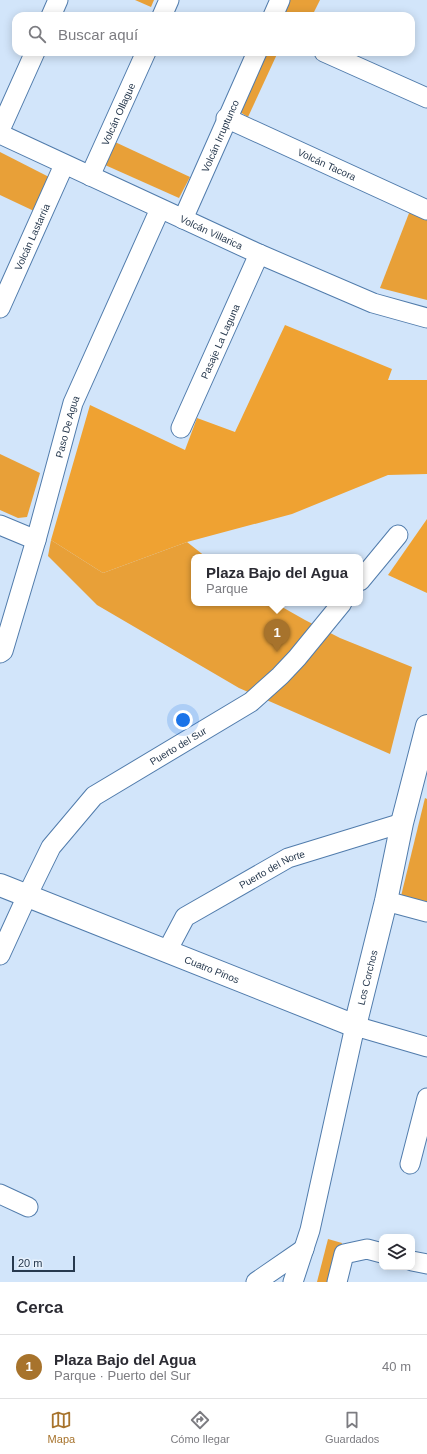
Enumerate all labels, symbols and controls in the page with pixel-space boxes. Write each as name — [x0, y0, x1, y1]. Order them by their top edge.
search box — [12, 12, 415, 56]
icon: search — [26, 23, 48, 45]
text: Buscar aquí — [58, 26, 138, 43]
street label: Volcán Ollague — [100, 81, 137, 147]
street label: Volcán Irruptunco — [200, 98, 241, 174]
street label: Volcán Tacora — [296, 147, 358, 183]
street label: Volcán Lastarria — [13, 202, 52, 272]
street label: Volcán Villarica — [178, 213, 245, 252]
street label: Pasaje La Laguna — [199, 302, 242, 381]
street label: Paso De Agua — [53, 394, 82, 459]
popup — [191, 554, 363, 606]
text: Plaza Bajo del Agua — [206, 564, 348, 581]
text: Parque — [206, 581, 248, 596]
pin: 1 — [264, 619, 290, 652]
your location — [173, 710, 193, 730]
street label: Puerto del Sur — [148, 725, 209, 767]
street label: Puerto del Norte — [237, 848, 307, 891]
street label: Los Corchos — [355, 949, 380, 1006]
street label: Cuatro Pinos — [183, 954, 241, 985]
map controls — [379, 1234, 415, 1270]
button: layers — [379, 1234, 415, 1270]
scale bar — [12, 1254, 75, 1273]
text: 20 m — [18, 1257, 42, 1269]
text: Cerca — [16, 1298, 63, 1317]
text: Plaza Bajo del Agua — [54, 1351, 196, 1368]
text: 1 — [25, 1359, 33, 1374]
text: 40 m — [382, 1359, 411, 1374]
text: Parque · Puerto del Sur — [54, 1368, 191, 1383]
tab: Mapa — [48, 1409, 75, 1445]
tab: Cómo llegar — [170, 1409, 230, 1445]
tab: Guardados — [325, 1409, 379, 1445]

